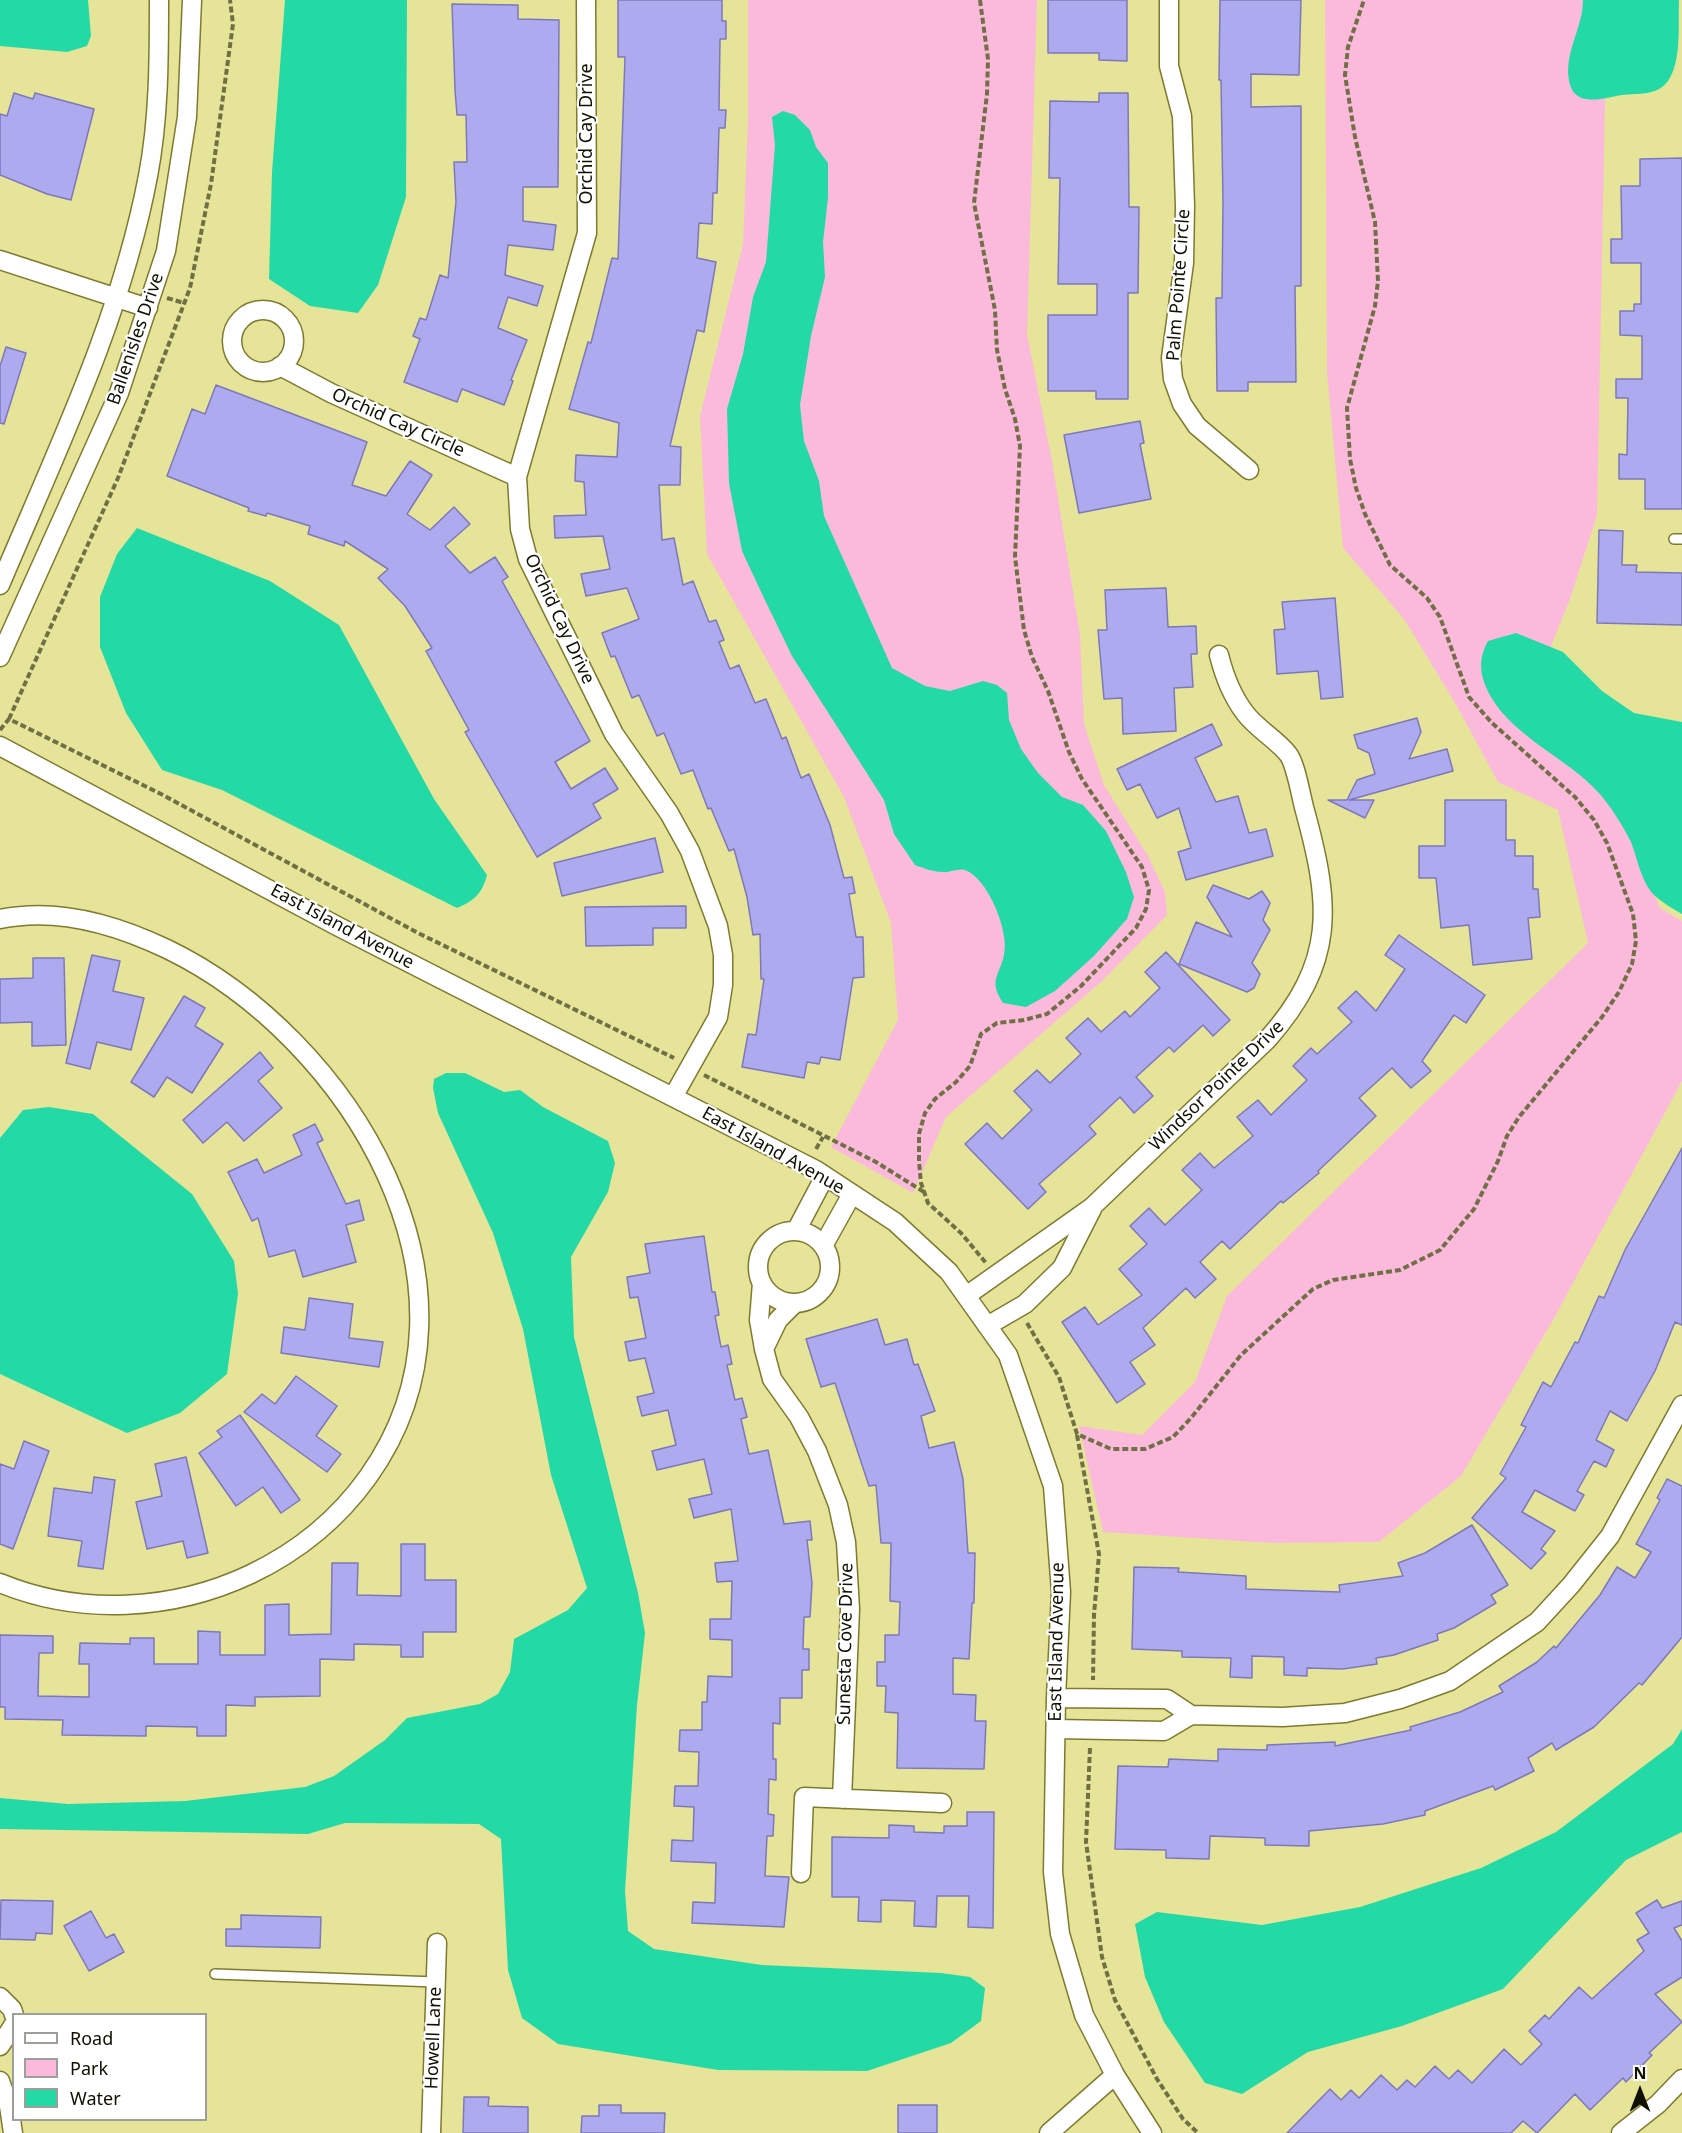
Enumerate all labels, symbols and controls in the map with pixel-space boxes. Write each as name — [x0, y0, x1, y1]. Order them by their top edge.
street label: Orchid Cay Drive — [576, 63, 598, 205]
street label: Palm Pointe Circle — [1163, 208, 1195, 362]
street label: Ballenisles Drive — [103, 270, 169, 408]
street label: Orchid Cay Circle — [328, 384, 468, 462]
street label: Orchid Cay Drive — [519, 550, 599, 688]
street label: East Island Avenue — [267, 880, 417, 974]
street label: Windsor Pointe Drive — [1145, 1016, 1289, 1156]
street label: East Island Avenue — [698, 1103, 848, 1199]
street label: East Island Avenue — [1045, 1562, 1069, 1722]
street label: Sunesta Cove Drive — [834, 1563, 858, 1725]
street label: Howell Lane — [421, 1986, 447, 2090]
legend — [12, 2013, 207, 2121]
text: Road — [70, 2026, 113, 2050]
text: Park — [70, 2056, 108, 2080]
north arrow — [1610, 2061, 1670, 2121]
text: N — [1633, 2062, 1647, 2084]
text: Water — [70, 2086, 121, 2110]

